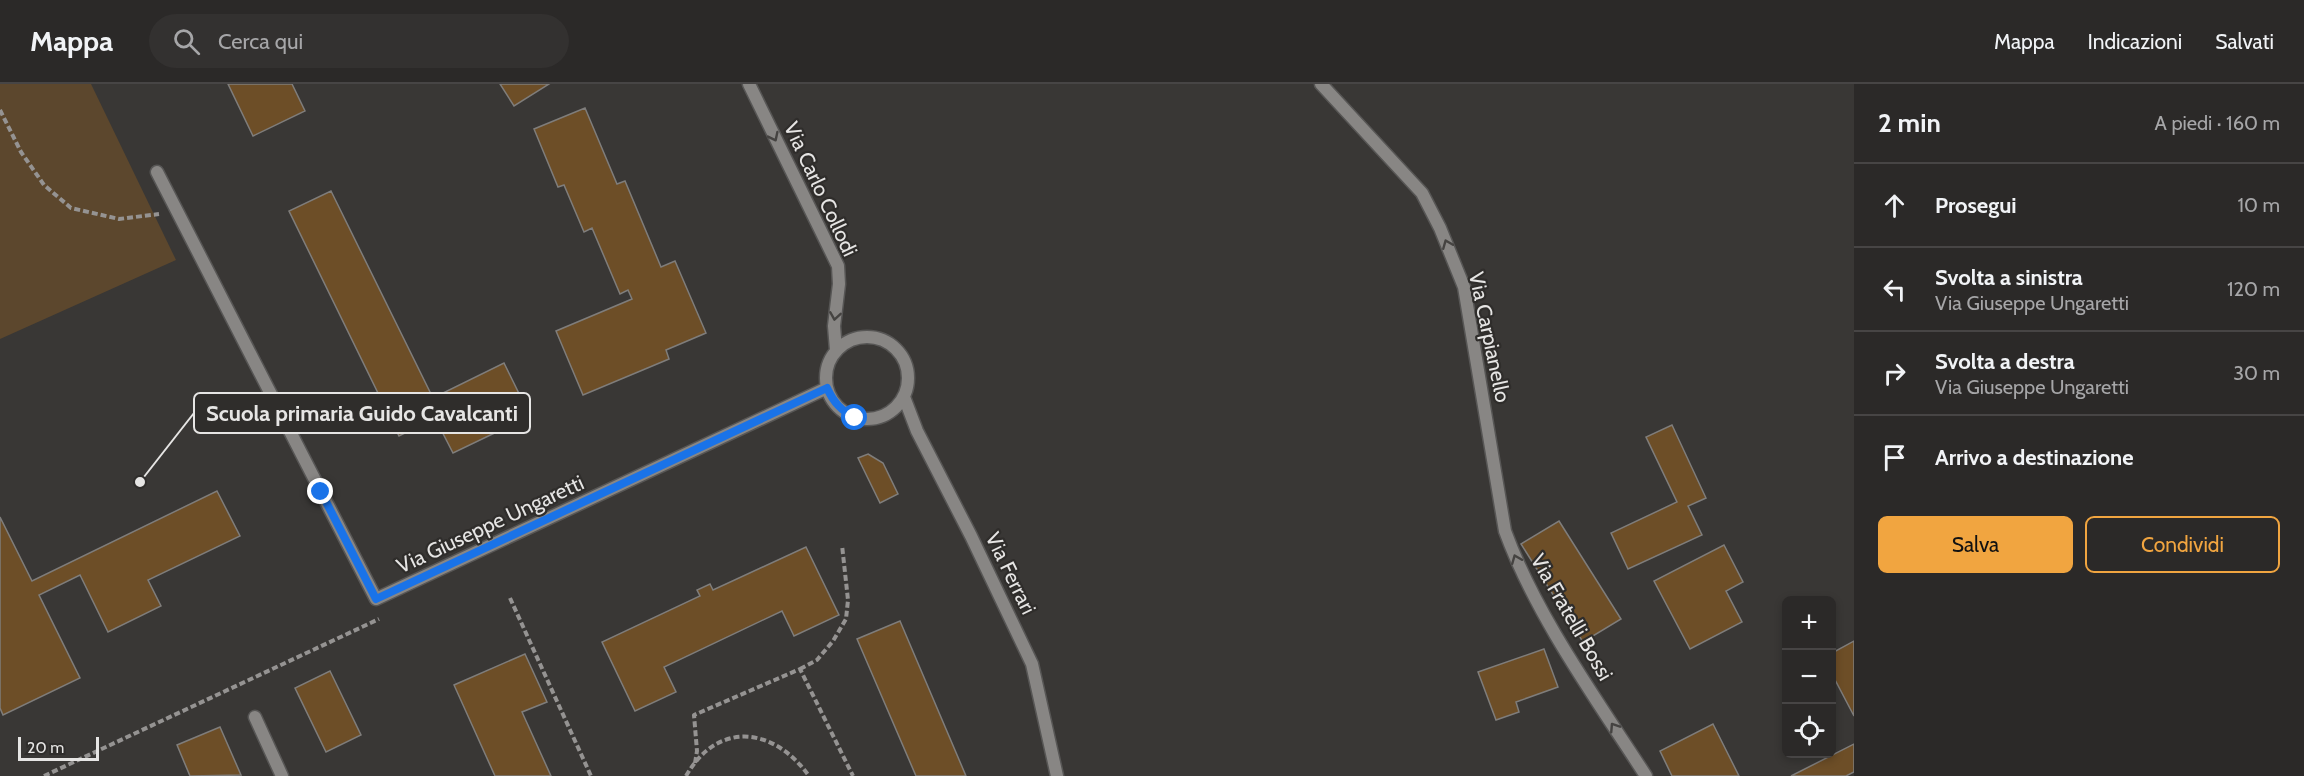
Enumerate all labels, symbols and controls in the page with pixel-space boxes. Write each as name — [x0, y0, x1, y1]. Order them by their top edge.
search box — [149, 14, 569, 68]
text: Mappa — [30, 24, 113, 58]
icon: search — [170, 25, 203, 58]
text: Cerca qui — [218, 28, 303, 55]
text: Mappa — [1994, 29, 2055, 54]
text: Indicazioni — [2088, 29, 2182, 54]
text: Salvati — [2215, 29, 2274, 54]
text: 2 min — [1878, 107, 1941, 139]
text: A piedi · 160 m — [2155, 111, 2280, 135]
street label: Via Carlo Collodi — [779, 118, 863, 260]
one-way arrow — [767, 130, 779, 141]
icon: ahead — [1878, 189, 1911, 222]
text: Prosegui — [1935, 192, 2017, 219]
text: 10 m — [2237, 193, 2280, 217]
one-way arrow — [1442, 239, 1454, 250]
text: Svolta a sinistra — [1935, 264, 2083, 291]
street label: Via Carpianello — [1464, 269, 1516, 405]
icon: left — [1878, 273, 1911, 306]
text: 120 m — [2227, 277, 2280, 301]
text: Via Giuseppe Ungaretti — [1935, 291, 2129, 315]
one-way arrow — [830, 312, 842, 321]
text: Svolta a destra — [1935, 348, 2075, 375]
icon: right — [1878, 357, 1911, 390]
text: 30 m — [2233, 361, 2280, 385]
text: Via Giuseppe Ungaretti — [1935, 375, 2129, 399]
callout: Scuola primaria Guido Cavalcanti — [194, 393, 530, 433]
text: Scuola primaria Guido Cavalcanti — [206, 400, 518, 427]
route start — [841, 404, 867, 430]
icon: arrive — [1878, 441, 1911, 474]
text: Arrivo a destinazione — [1935, 444, 2133, 471]
street label: Via Giuseppe Ungaretti — [392, 470, 588, 578]
route end — [307, 478, 333, 504]
button: Salva — [1878, 516, 2073, 573]
button: Condividi — [2085, 516, 2280, 573]
street label: Via Ferrari — [980, 528, 1042, 618]
street label: Via Fratelli Bossi — [1526, 549, 1618, 685]
one-way arrow — [1511, 554, 1523, 565]
map controls — [1782, 596, 1836, 758]
button: + — [1782, 596, 1836, 650]
button: − — [1782, 650, 1836, 704]
button: locate — [1782, 704, 1836, 758]
one-way arrow — [1610, 723, 1622, 733]
scale bar — [18, 734, 99, 762]
text: 20 m — [27, 738, 64, 757]

